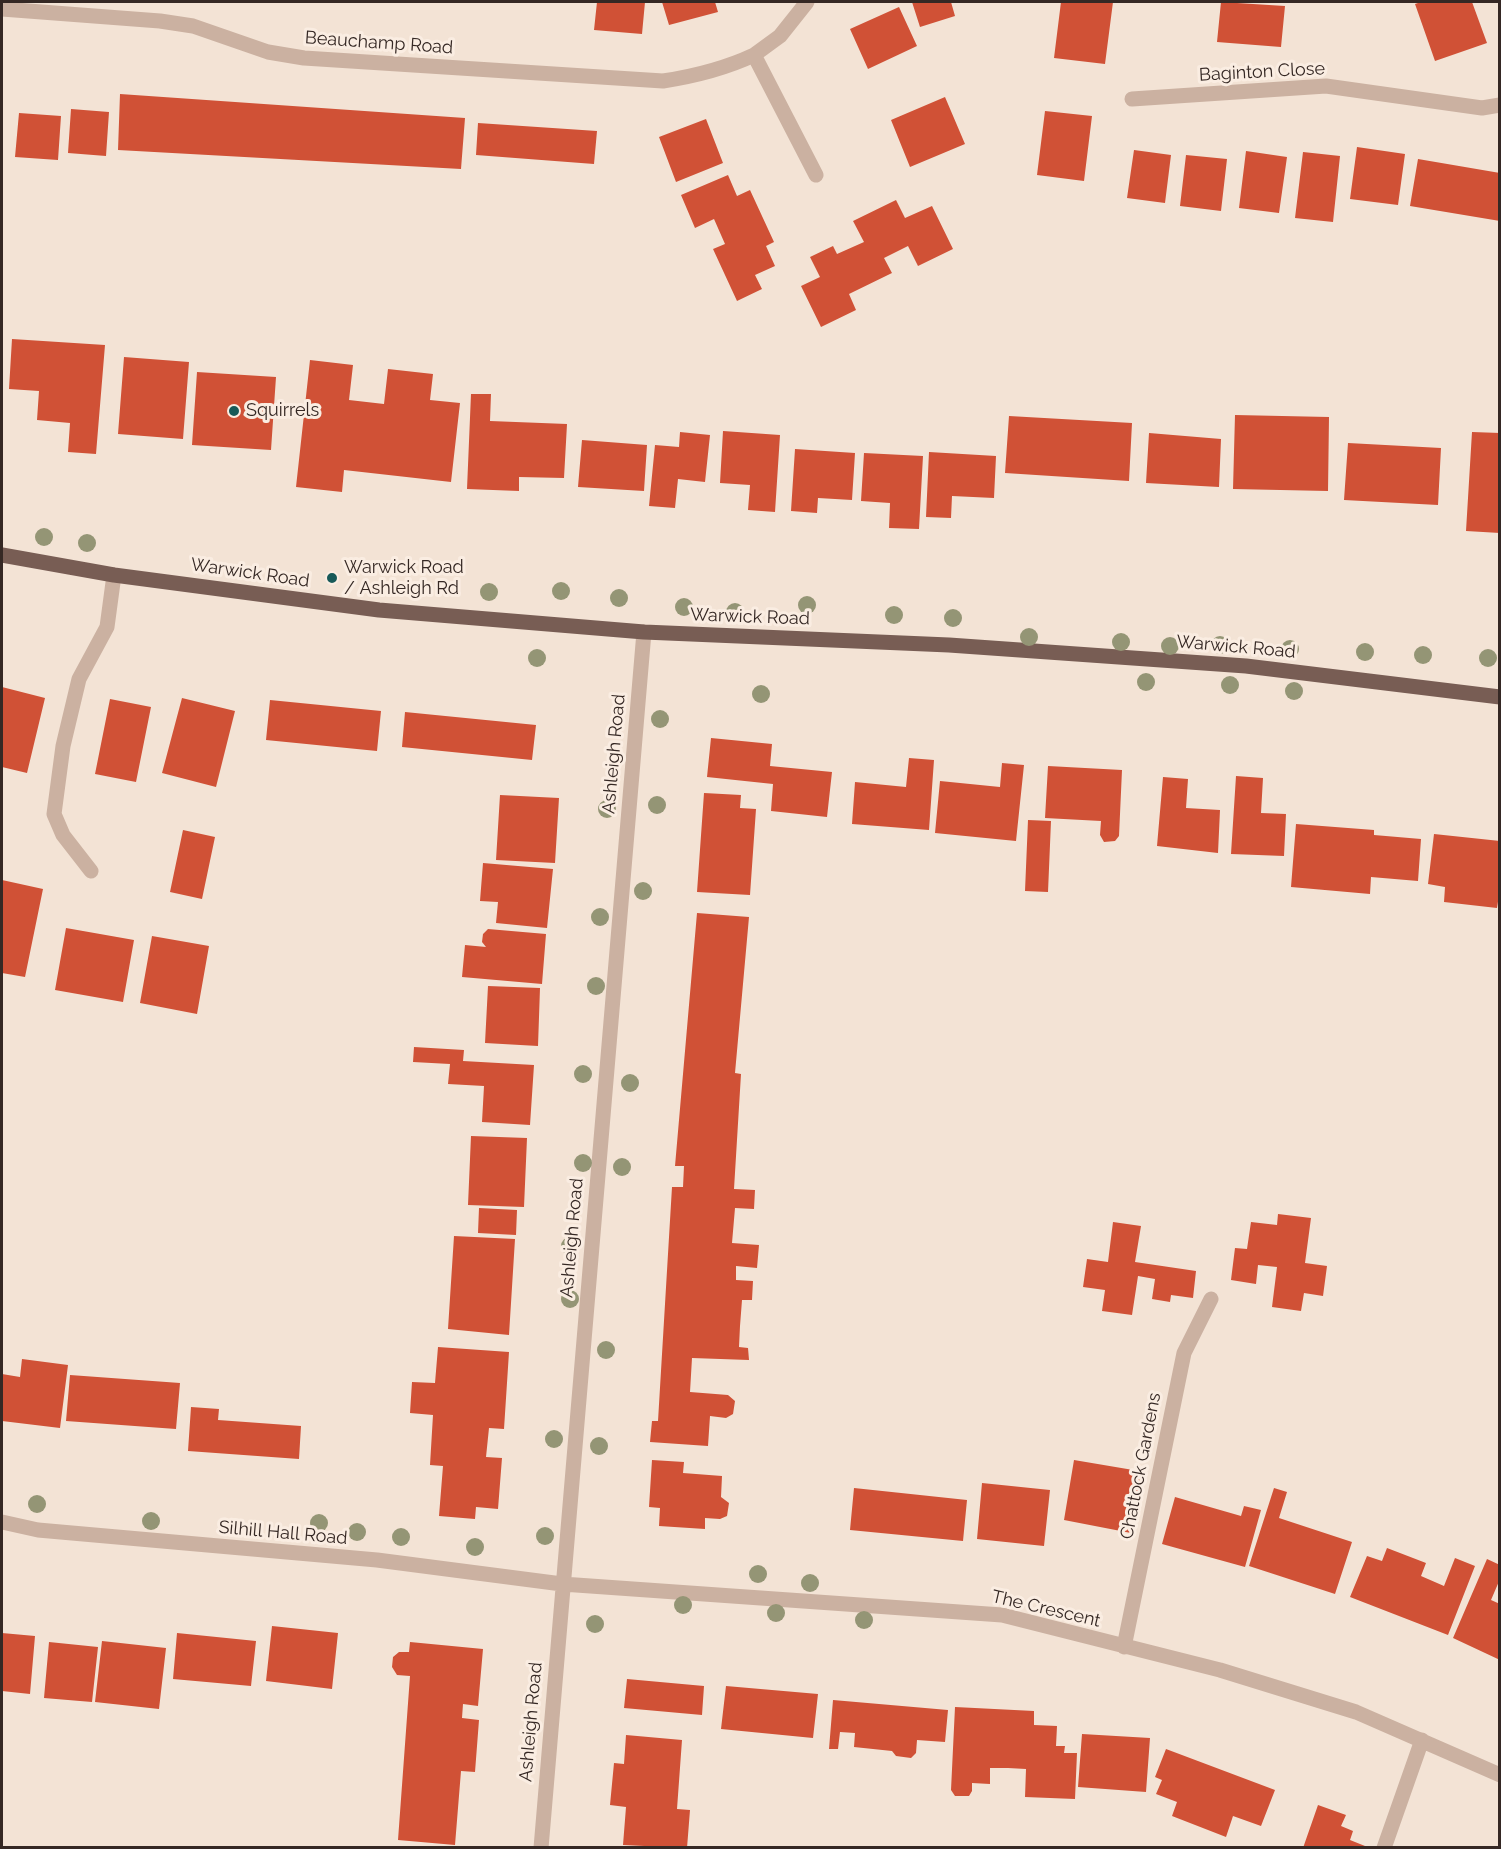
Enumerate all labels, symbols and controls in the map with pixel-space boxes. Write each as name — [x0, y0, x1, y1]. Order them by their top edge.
street label: Beauchamp Road — [304, 27, 454, 59]
street label: Baginton Close — [1198, 58, 1326, 86]
place label: Squirrels — [246, 400, 319, 422]
marker: Squirrels — [227, 404, 241, 418]
street label: Warwick Road — [189, 554, 311, 592]
place label: Warwick Road / Ashleigh Rd — [344, 557, 464, 600]
marker: Warwick Road / Ashleigh Rd — [325, 571, 339, 585]
street label: Warwick Road — [690, 604, 810, 630]
street label: Warwick Road — [1175, 631, 1297, 663]
street label: Ashleigh Road — [598, 693, 630, 815]
street label: Ashleigh Road — [556, 1177, 588, 1299]
street label: Chattock Gardens — [1116, 1391, 1166, 1541]
street label: Silhill Hall Road — [218, 1517, 348, 1549]
street label: The Crescent — [989, 1586, 1103, 1632]
street label: Ashleigh Road — [515, 1661, 547, 1783]

